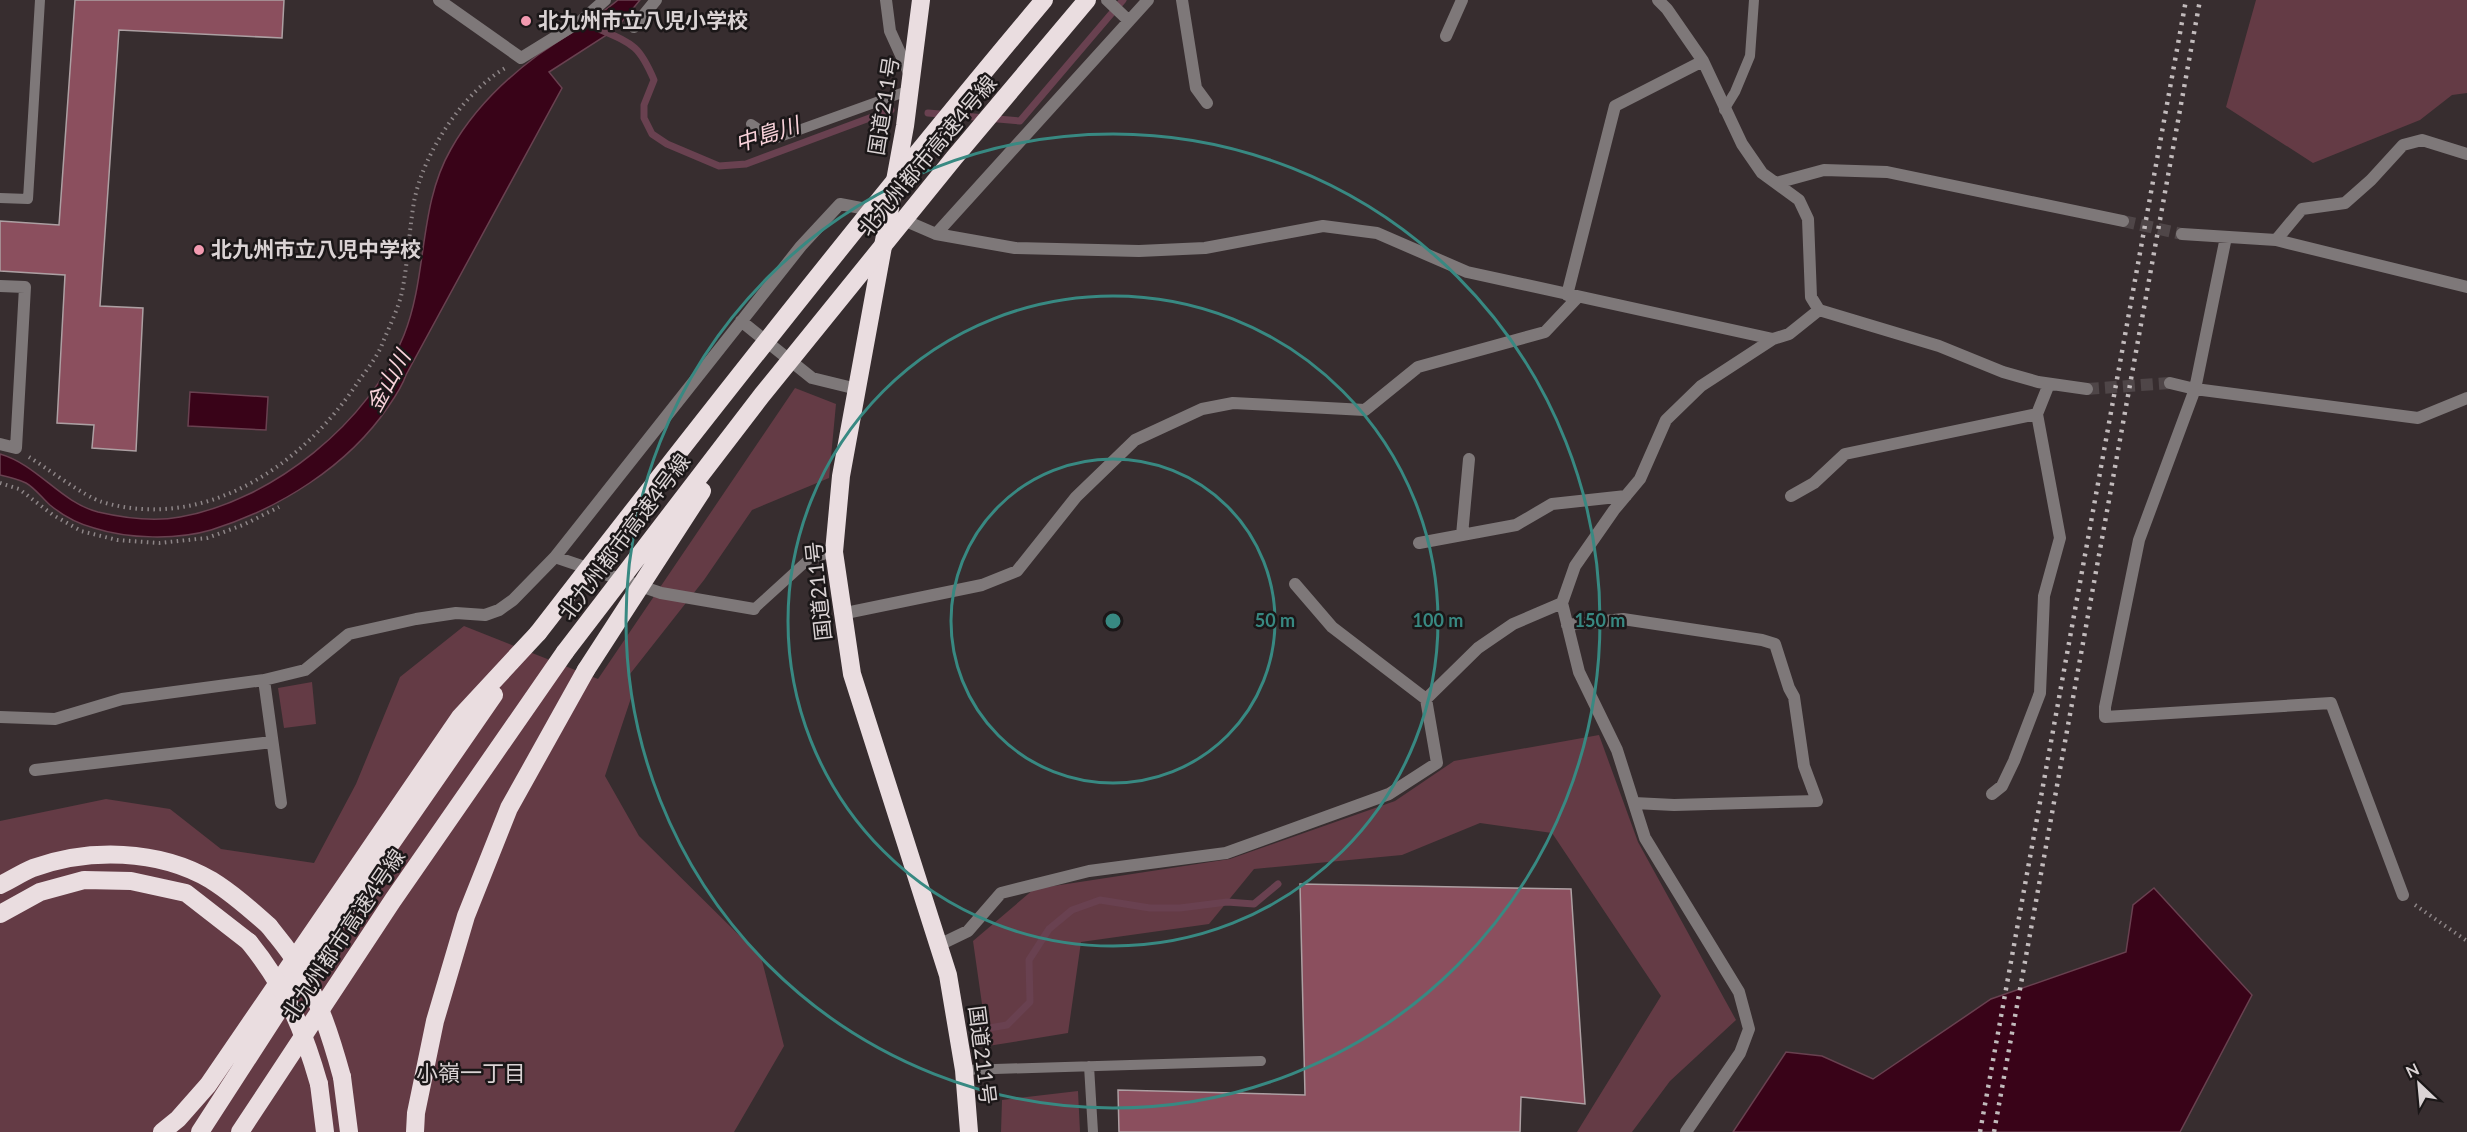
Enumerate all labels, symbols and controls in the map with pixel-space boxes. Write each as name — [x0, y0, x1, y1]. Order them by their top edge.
place label: 北九州市立八児小学校 — [538, 7, 748, 32]
marker: 北九州市立八児小学校 — [519, 14, 533, 28]
street label: 国道211号 — [862, 55, 903, 157]
street label: 北九州都市高速4号線 — [853, 70, 1001, 240]
water label: 中島川 — [731, 110, 804, 157]
place label: 北九州市立八児中学校 — [211, 236, 421, 261]
marker: 北九州市立八児中学校 — [192, 243, 206, 257]
water label: 金山川 — [360, 344, 416, 416]
street label: 北九州都市高速4号線 — [553, 448, 694, 624]
street label: 国道211号 — [800, 540, 835, 642]
text: 50 m — [1255, 609, 1295, 631]
text: 100 m — [1413, 609, 1463, 631]
text: 150 m — [1575, 609, 1625, 631]
centre of rings — [1103, 611, 1123, 631]
street label: 北九州都市高速4号線 — [276, 844, 409, 1025]
street label: 国道211号 — [965, 1004, 1002, 1106]
north arrow — [2389, 1054, 2449, 1114]
district label: 小嶺一丁目 — [416, 1059, 526, 1086]
text: N — [2403, 1059, 2422, 1081]

